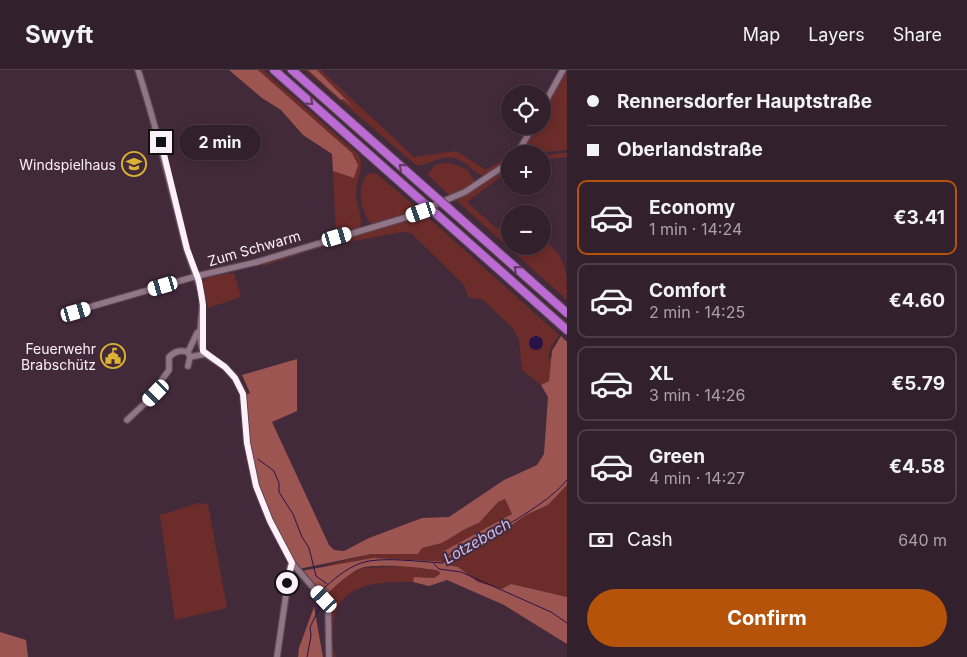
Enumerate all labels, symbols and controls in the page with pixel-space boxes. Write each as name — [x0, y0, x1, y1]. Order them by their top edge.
text: Swyft — [25, 20, 93, 49]
text: Map — [743, 24, 780, 45]
text: Layers — [808, 24, 865, 45]
text: Share — [893, 24, 942, 45]
map controls — [501, 85, 551, 255]
button: locate — [501, 85, 551, 135]
text: Rennersdorfer Hauptstraße — [617, 90, 872, 113]
one-way arrow — [304, 97, 313, 105]
callout: 2 min — [178, 124, 261, 160]
route end — [150, 131, 172, 153]
text: 2 min — [199, 132, 241, 152]
text: Oberlandstraße — [617, 138, 763, 161]
button: + — [501, 145, 551, 195]
school or university icon: Windspielhaus — [121, 151, 147, 177]
place label: Windspielhaus — [19, 156, 116, 173]
one-way arrow — [399, 164, 408, 173]
icon: car — [589, 195, 634, 240]
text: Economy — [649, 196, 735, 219]
car — [404, 200, 437, 224]
button: − — [501, 205, 551, 255]
text: €3.41 — [893, 206, 945, 229]
text: 1 min · 14:24 — [649, 219, 742, 239]
car — [320, 226, 353, 248]
street label: Zum Schwarm — [206, 227, 302, 269]
one-way arrow — [514, 266, 523, 275]
car — [146, 275, 179, 297]
icon: car — [589, 278, 634, 323]
text: Comfort — [649, 279, 726, 302]
text: €4.60 — [889, 289, 945, 312]
car — [59, 301, 92, 323]
text: 2 min · 14:25 — [649, 302, 745, 322]
place label: Feuerwehr Brabschütz — [21, 340, 96, 373]
public building icon: Feuerwehr Brabschütz — [100, 343, 126, 369]
icon: car — [589, 361, 634, 406]
text: XL — [649, 362, 674, 385]
text: €5.79 — [891, 372, 945, 395]
car — [140, 377, 171, 409]
text: 3 min · 14:26 — [649, 385, 745, 405]
icon: car — [589, 444, 634, 489]
text: Green — [649, 445, 705, 468]
text: €4.58 — [889, 455, 945, 478]
text: 4 min · 14:27 — [649, 468, 745, 488]
water label: Lotzebach — [440, 514, 514, 568]
icon: cash — [587, 526, 615, 554]
text: Cash — [627, 528, 673, 551]
text: 640 m — [898, 530, 947, 550]
route start — [276, 572, 298, 594]
car — [308, 583, 339, 615]
button: Confirm — [587, 589, 947, 647]

